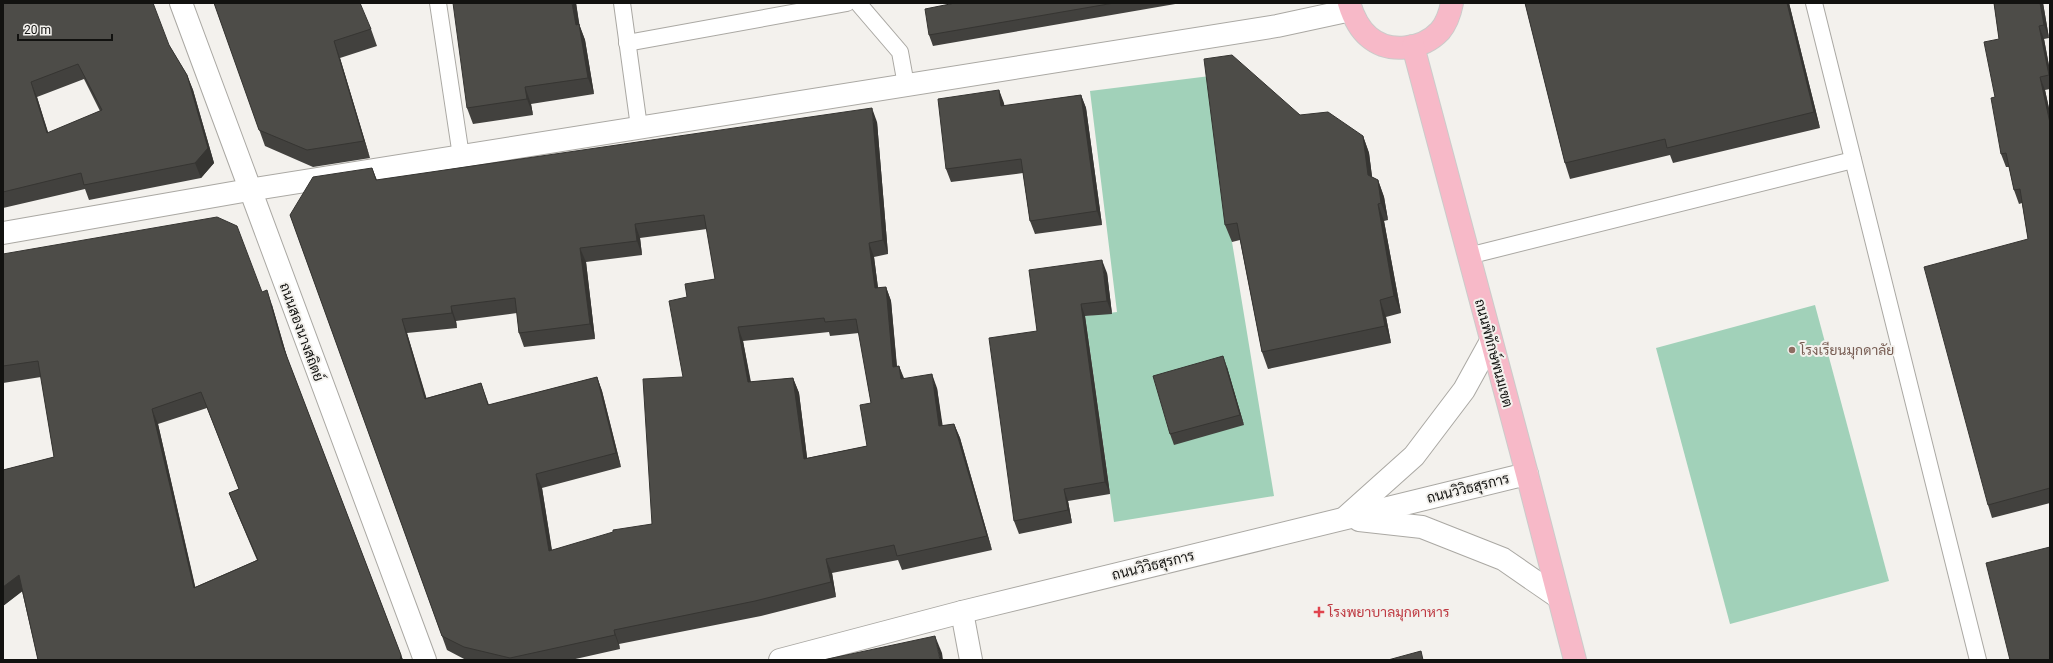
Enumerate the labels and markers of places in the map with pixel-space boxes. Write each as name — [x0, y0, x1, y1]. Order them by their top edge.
place label: โรงเรียนมุกดาลัย — [1799, 341, 1894, 360]
marker: โรงเรียนมุกดาลัย — [1787, 345, 1797, 355]
place label: โรงพยาบาลมุกดาหาร — [1327, 604, 1450, 622]
marker: โรงพยาบาลมุกดาหาร — [1313, 606, 1325, 618]

